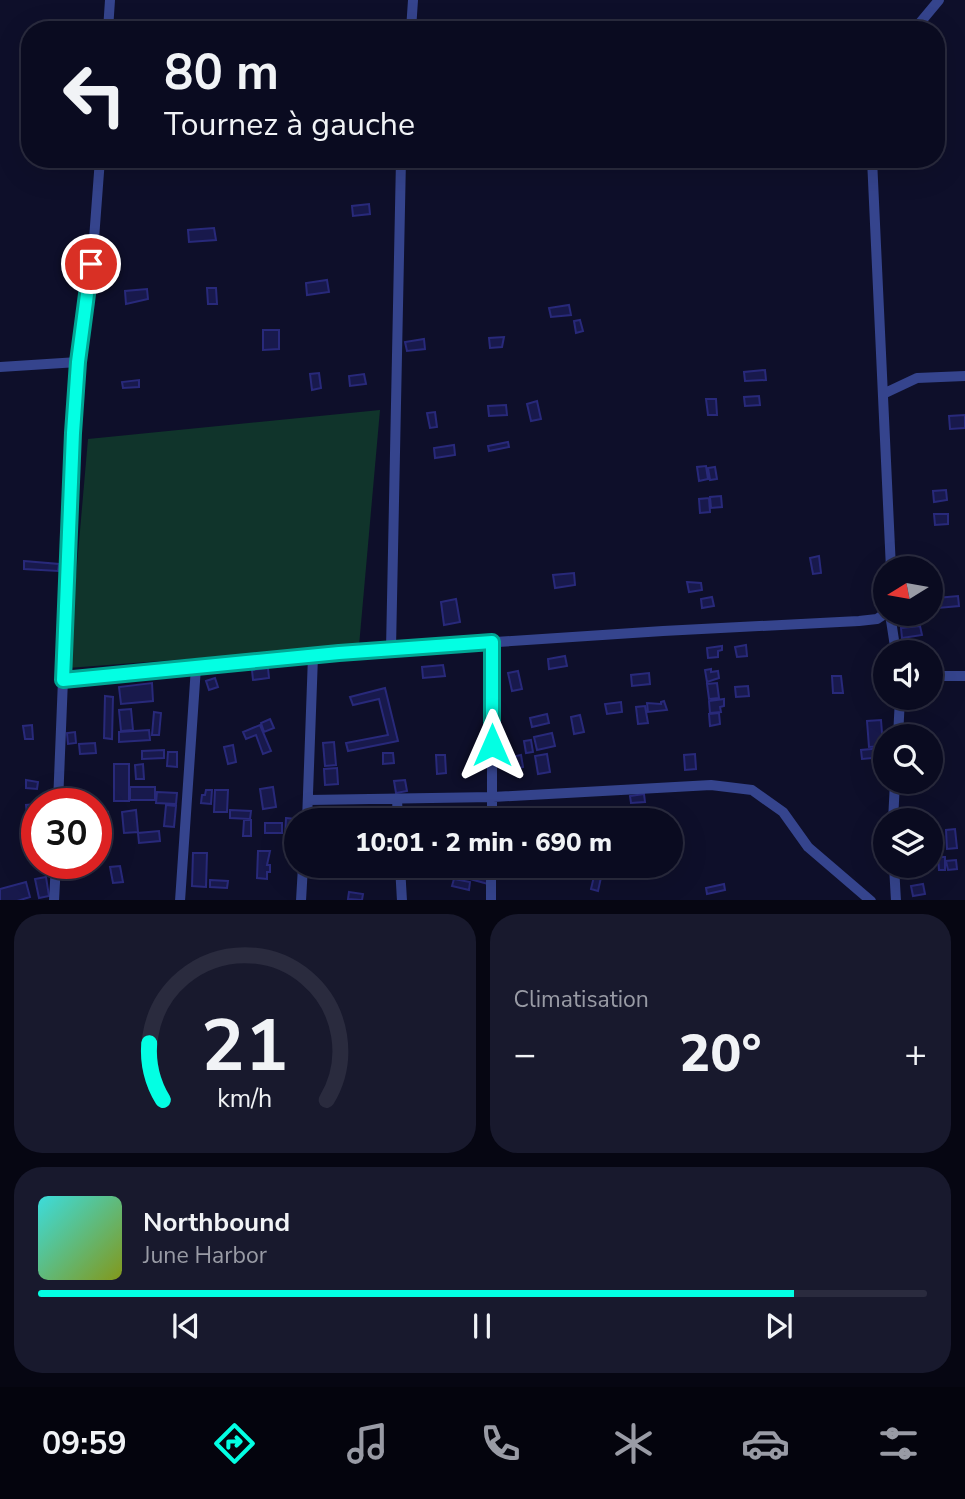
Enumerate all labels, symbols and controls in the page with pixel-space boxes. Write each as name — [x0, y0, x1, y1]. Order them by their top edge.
text: 80 m — [164, 39, 279, 106]
icon: left — [49, 49, 140, 140]
text: Tournez à gauche — [164, 103, 415, 146]
pin — [61, 234, 121, 294]
icon: arrive — [72, 245, 110, 283]
north arrow — [873, 556, 943, 626]
map controls — [873, 556, 943, 878]
button: sound — [873, 640, 943, 710]
position arrow — [455, 708, 529, 782]
button: search — [873, 724, 943, 794]
speed limit sign: 30 — [21, 788, 112, 879]
button: layers — [873, 808, 943, 878]
text: 10:01 · 2 min · 690 m — [355, 825, 612, 860]
text: Climatisation — [514, 984, 649, 1015]
text: 21 — [201, 996, 288, 1096]
text: 20° — [679, 1018, 761, 1089]
text: − — [514, 1029, 536, 1080]
text: + — [904, 1029, 927, 1080]
text: km/h — [217, 1081, 272, 1115]
text: Northbound — [143, 1205, 290, 1240]
text: June Harbor — [143, 1240, 267, 1271]
icon: previous — [167, 1307, 205, 1345]
icon: pause — [463, 1307, 501, 1345]
icon: next — [760, 1307, 798, 1345]
icon: directions — [210, 1419, 259, 1468]
icon: music — [343, 1419, 392, 1468]
icon: phone — [476, 1419, 525, 1468]
icon: climate — [609, 1419, 658, 1468]
icon: car — [741, 1419, 790, 1468]
icon: filters — [874, 1419, 923, 1468]
text: 09:59 — [42, 1422, 127, 1465]

